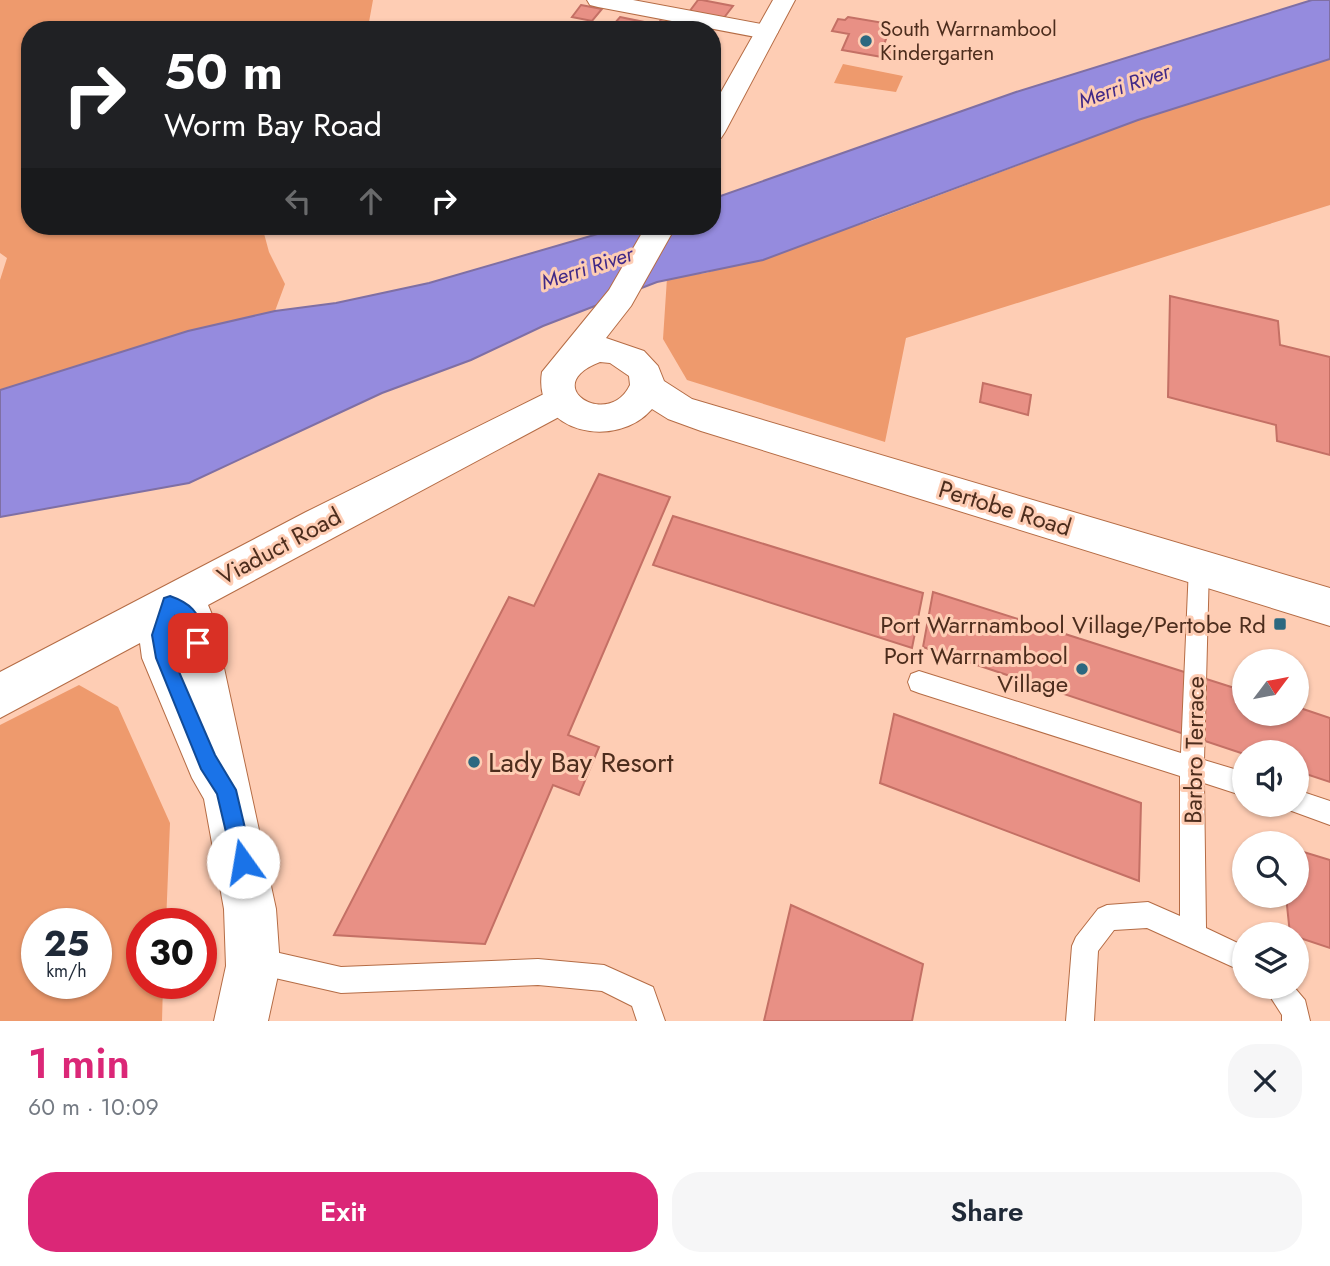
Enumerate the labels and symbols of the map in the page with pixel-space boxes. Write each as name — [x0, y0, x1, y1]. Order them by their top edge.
place label: South Warrnambool Kindergarten — [880, 14, 1057, 68]
marker: South Warrnambool Kindergarten — [858, 33, 874, 49]
water label: Merri River — [1074, 56, 1175, 116]
water label: Merri River — [537, 239, 638, 297]
street label: Pertobe Road — [934, 471, 1076, 545]
street label: Viaduct Road — [211, 499, 347, 593]
place label: Port Warrnambool Village/Pertobe Rd — [880, 607, 1266, 642]
pin — [168, 613, 228, 673]
marker: Port Warrnambool Village/Pertobe Rd — [1272, 616, 1288, 632]
place label: Port Warrnambool Village — [884, 638, 1068, 701]
north arrow — [1232, 649, 1309, 726]
marker: Port Warrnambool Village — [1074, 661, 1090, 677]
street label: Barbro Terrace — [1175, 676, 1213, 824]
place label: Lady Bay Resort — [488, 742, 674, 783]
marker: Lady Bay Resort — [466, 754, 482, 770]
position arrow — [206, 825, 280, 899]
speed limit sign: 30 — [126, 908, 217, 999]

